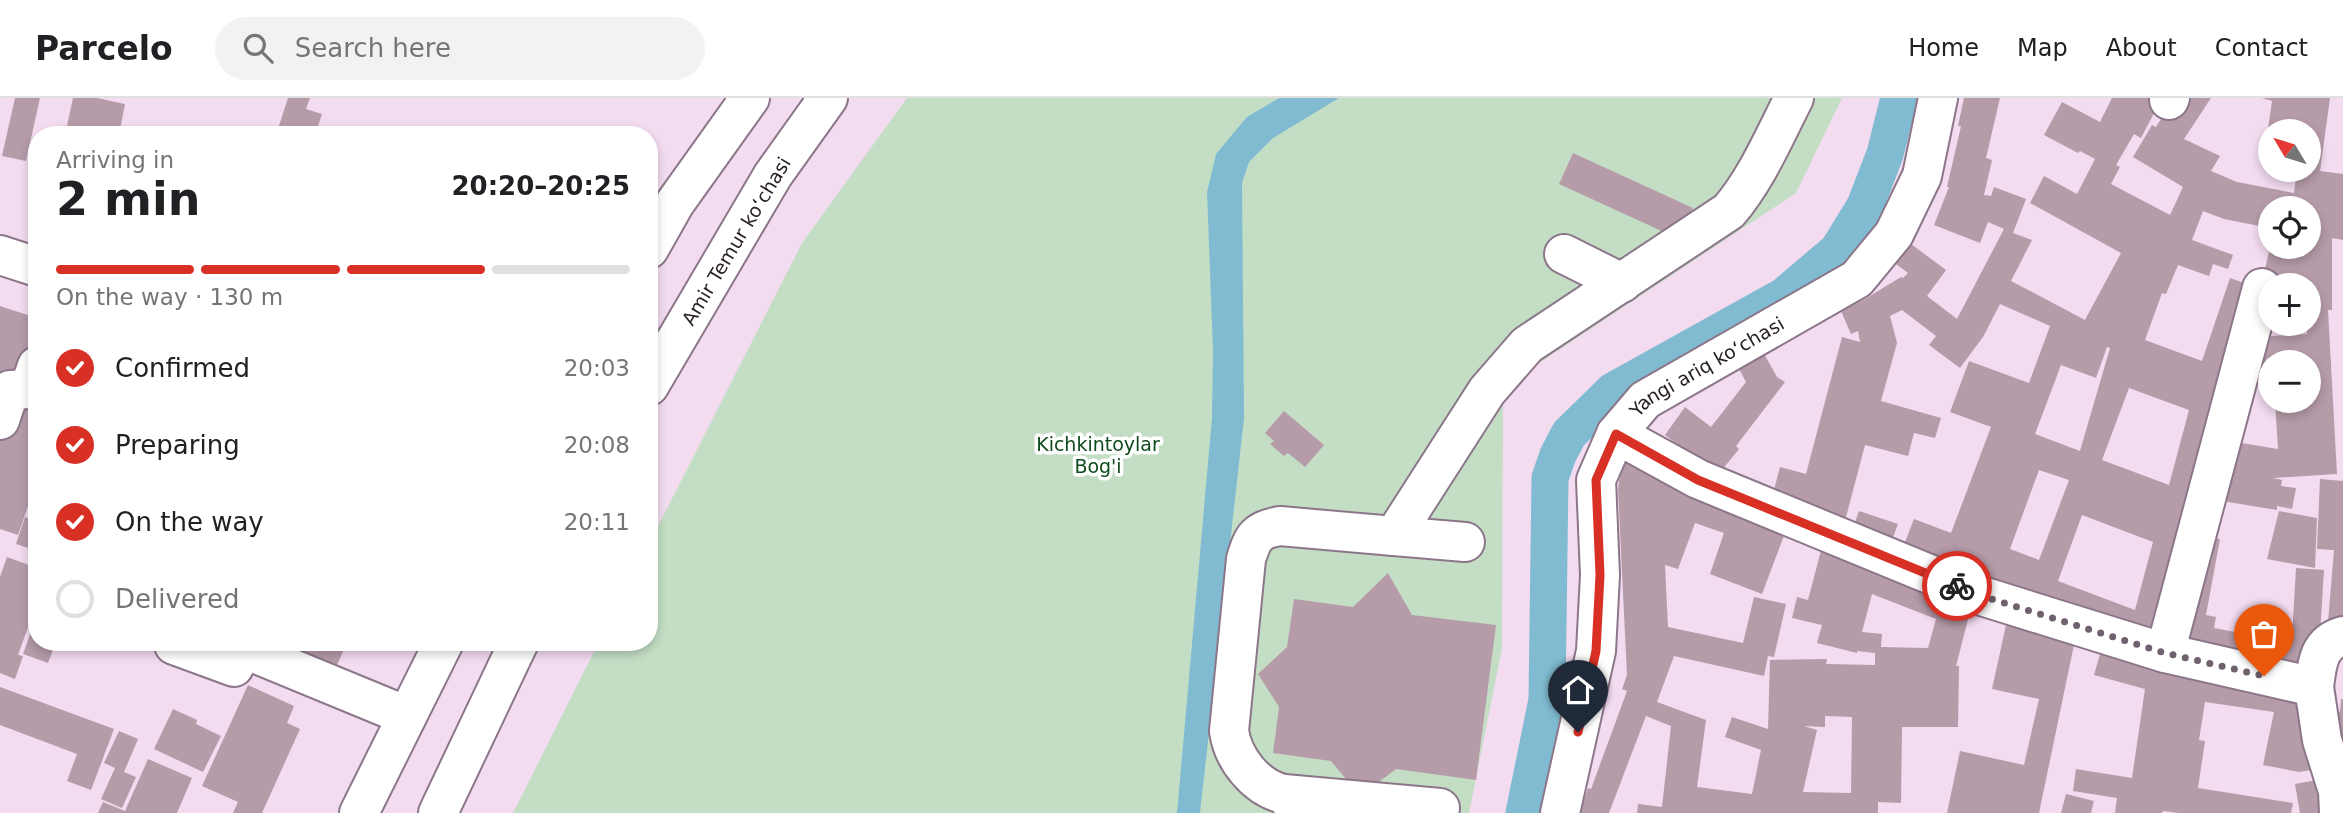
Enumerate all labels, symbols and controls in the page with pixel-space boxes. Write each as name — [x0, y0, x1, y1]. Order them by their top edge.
search box — [215, 17, 705, 80]
text: Parcelo — [35, 29, 173, 68]
icon: search — [239, 29, 277, 67]
text: Search here — [295, 33, 451, 63]
text: Home — [1908, 34, 1979, 62]
text: Map — [2017, 34, 2068, 62]
text: About — [2106, 34, 2177, 62]
text: Contact — [2215, 34, 2308, 62]
north arrow — [2258, 119, 2320, 182]
map controls — [2258, 119, 2321, 413]
text: Arriving in — [56, 147, 174, 173]
street label: Amir Temur koʻchasi — [677, 153, 795, 329]
text: 20:20–20:25 — [451, 171, 630, 201]
text: 2 min — [56, 172, 200, 226]
button: locate — [2258, 196, 2321, 259]
button: + — [2258, 273, 2321, 336]
text: On the way · 130 m — [56, 284, 283, 310]
street label: Yangi ariq ko‘chasi — [1624, 312, 1788, 422]
icon: check — [56, 349, 94, 387]
button: − — [2258, 350, 2321, 413]
text: Confirmed — [115, 353, 250, 383]
text: 20:03 — [564, 355, 630, 381]
icon: check — [56, 426, 94, 464]
text: Preparing — [115, 430, 240, 460]
text: 20:08 — [564, 432, 630, 458]
park label: Kichkintoylar Bog'i — [1036, 433, 1160, 477]
icon: check — [56, 503, 94, 541]
text: On the way — [115, 507, 264, 537]
text: 20:11 — [564, 509, 630, 535]
courier — [1922, 551, 1992, 621]
icon: bike — [1938, 567, 1976, 605]
text: Delivered — [115, 584, 239, 614]
pin — [2234, 604, 2294, 676]
icon: bag — [2245, 615, 2283, 653]
pin — [1548, 660, 1608, 732]
icon: home — [1559, 671, 1597, 709]

